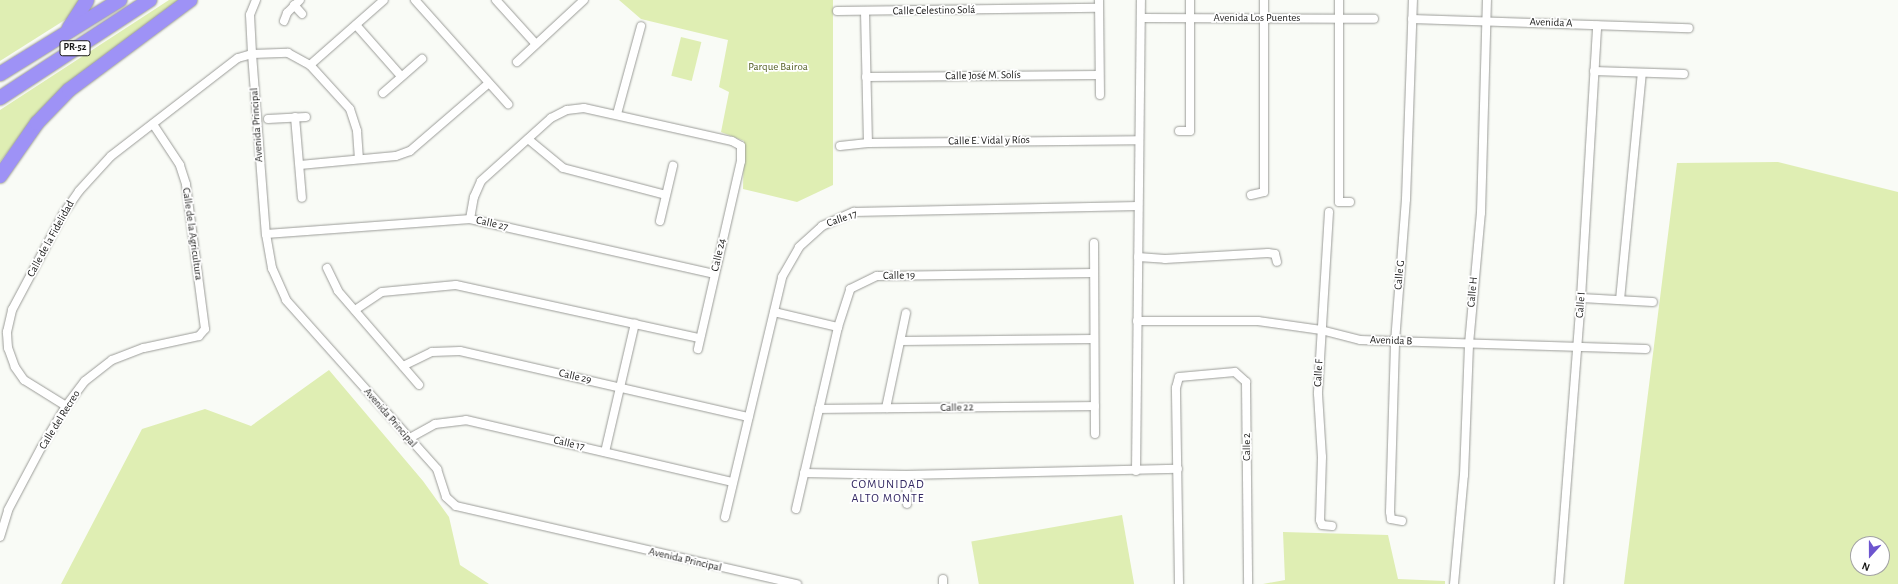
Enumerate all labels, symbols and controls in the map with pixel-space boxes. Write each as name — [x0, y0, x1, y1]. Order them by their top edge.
street label: Calle Celestino Solá — [892, 4, 976, 18]
street label: Avenida Los Puentes — [1214, 11, 1300, 25]
street label: Avenida A — [1529, 16, 1573, 30]
road number: PR-52 — [59, 40, 91, 56]
park label: Parque Bairoa — [748, 60, 808, 74]
street label: Calle José M. Solís — [945, 69, 1021, 83]
street label: Avenida Principal — [248, 87, 266, 163]
street label: Calle E. Vidal y Ríos — [948, 134, 1030, 148]
street label: Calle de la Agricultura — [179, 187, 205, 281]
street label: Calle de la Fidelidad — [25, 198, 77, 280]
street label: Calle 17 — [825, 208, 859, 230]
street label: Calle 27 — [475, 214, 509, 234]
street label: Calle 24 — [709, 237, 729, 273]
street label: Calle G — [1392, 260, 1408, 290]
street label: Calle 19 — [883, 269, 915, 283]
street label: Calle H — [1465, 276, 1481, 308]
street label: Calle I — [1574, 292, 1588, 318]
street label: Avenida B — [1370, 334, 1412, 348]
street label: Calle F — [1312, 359, 1326, 387]
street label: Calle 29 — [557, 367, 593, 387]
street label: Avenida Principal — [361, 386, 419, 450]
street label: Calle del Recreo — [37, 388, 83, 452]
street label: Calle 22 — [940, 401, 974, 415]
street label: Calle 2 — [1240, 433, 1254, 461]
street label: Calle 17 — [552, 434, 586, 454]
district label: COMUNIDAD ALTO MONTE — [851, 478, 925, 506]
north arrow — [1850, 536, 1890, 576]
street label: Avenida Principal — [647, 545, 723, 575]
text: N — [1860, 560, 1871, 573]

